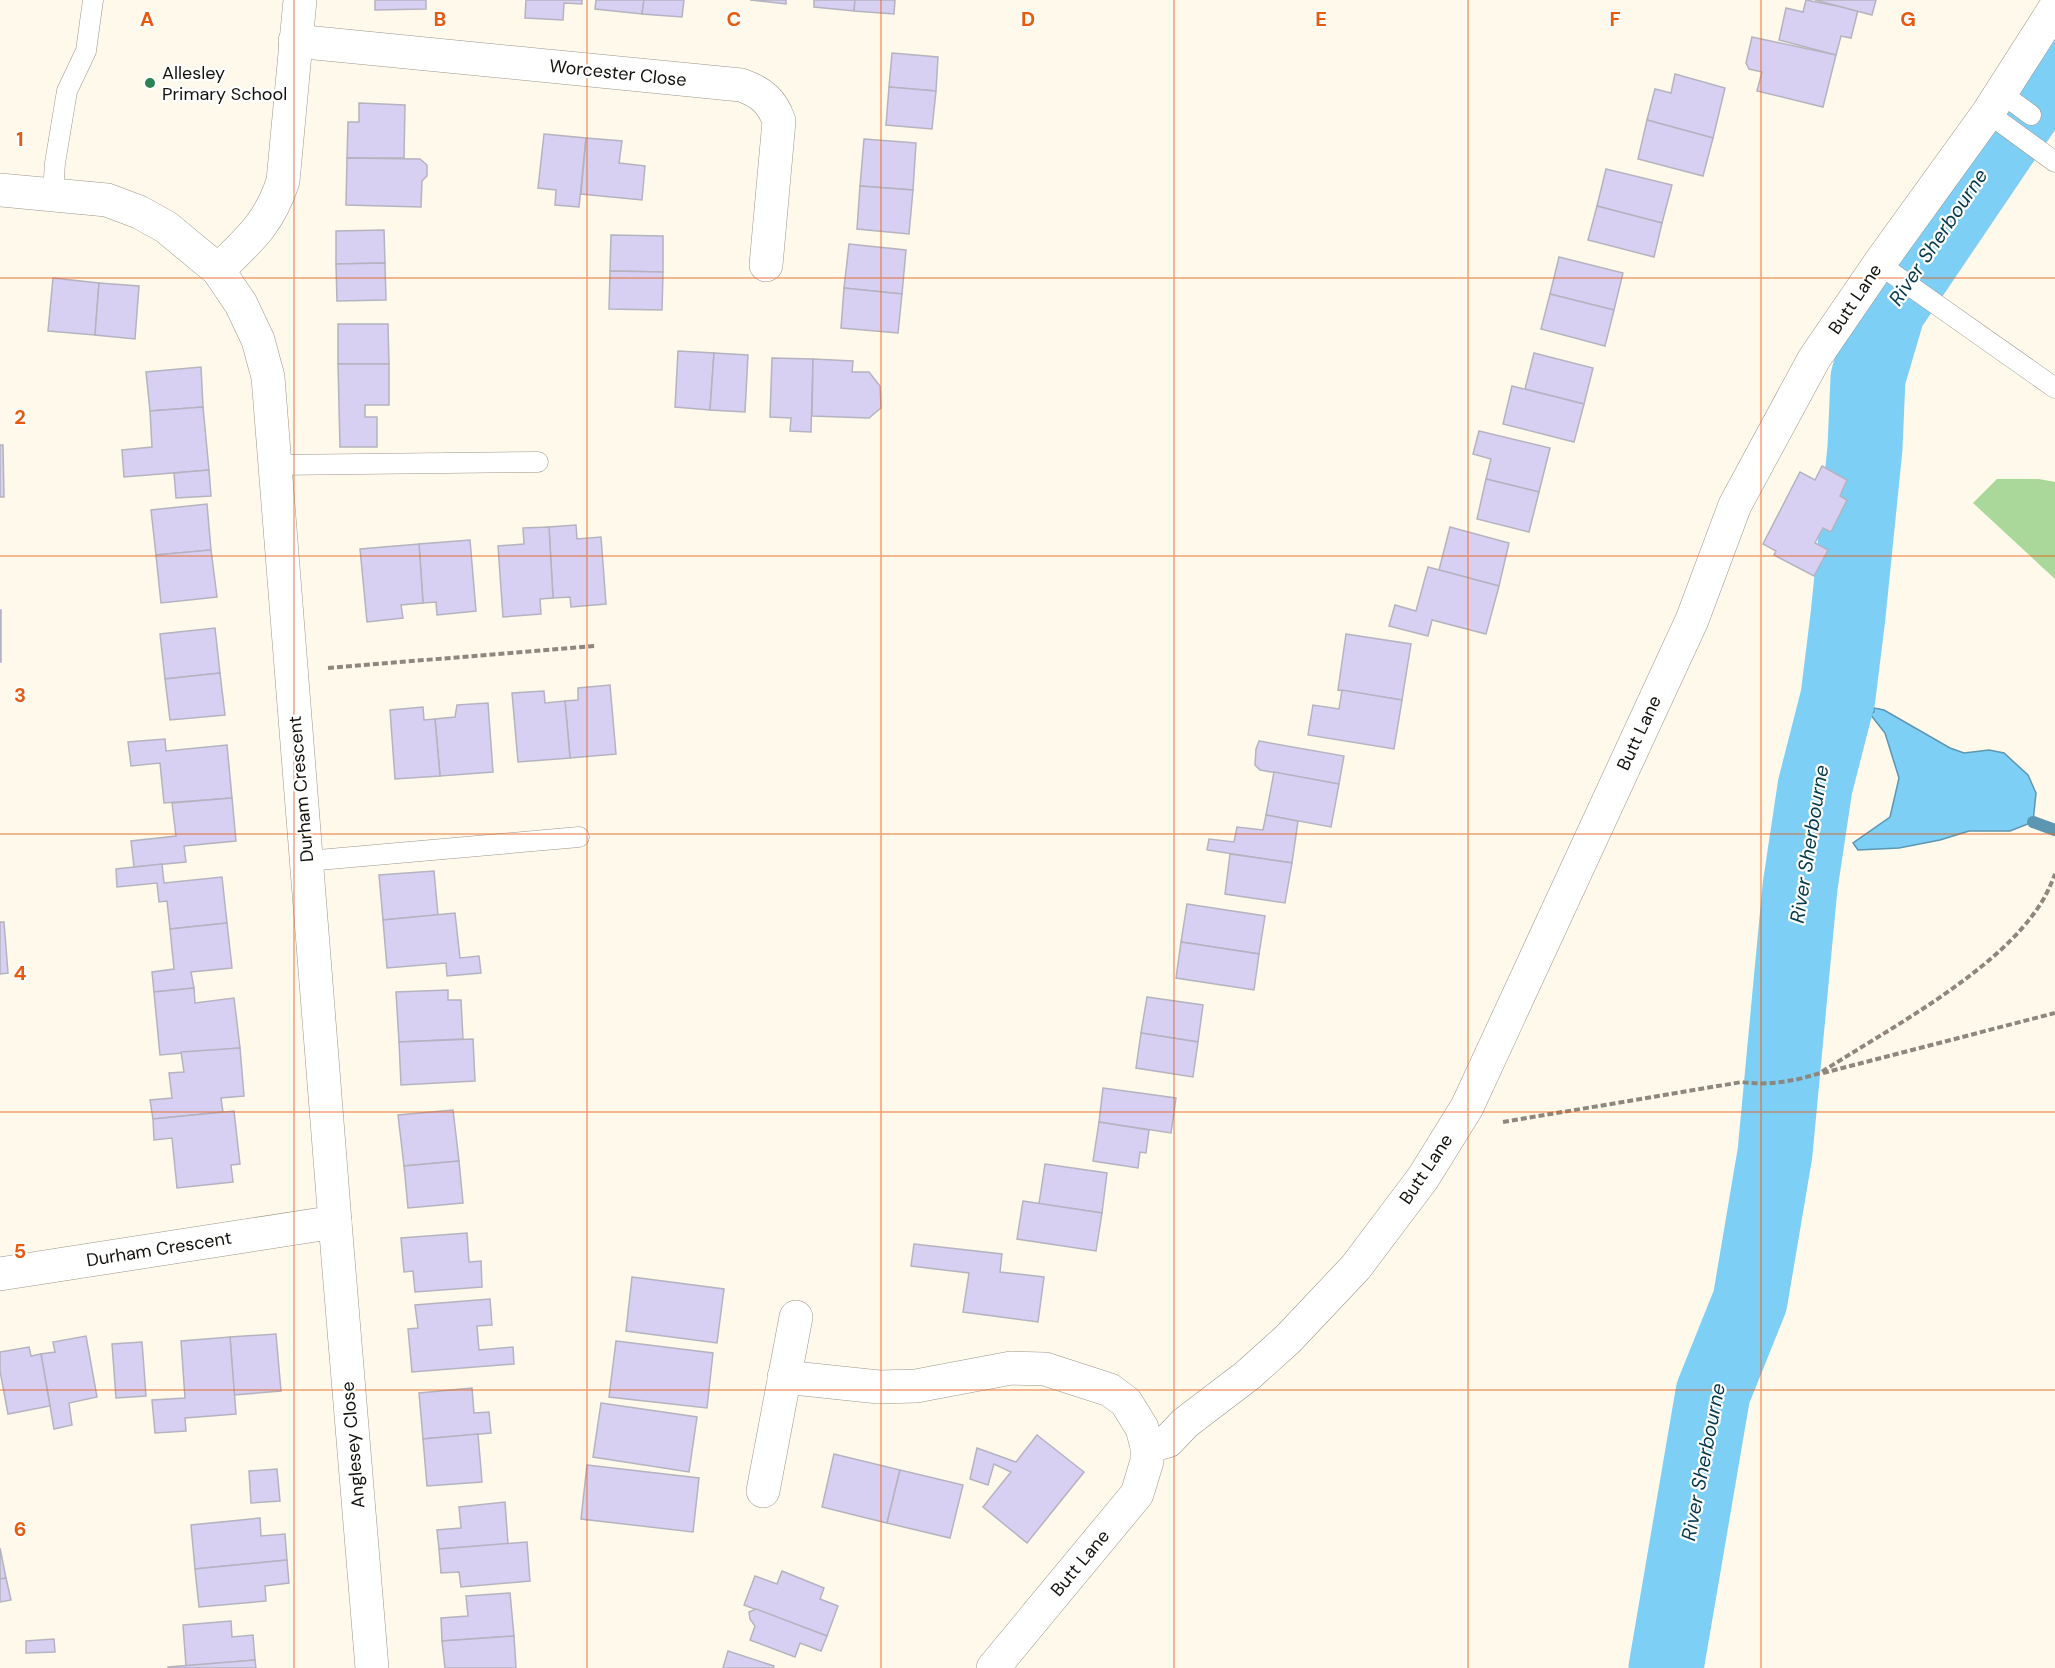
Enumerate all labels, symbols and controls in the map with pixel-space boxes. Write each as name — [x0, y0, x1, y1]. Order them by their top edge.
text: A — [140, 6, 154, 32]
text: B — [434, 6, 446, 32]
text: C — [727, 6, 741, 32]
text: D — [1021, 6, 1035, 32]
text: E — [1315, 6, 1327, 32]
text: F — [1609, 6, 1621, 32]
text: G — [1900, 6, 1916, 32]
street label: Worcester Close — [548, 54, 688, 92]
place label: Allesley Primary School — [162, 61, 287, 106]
marker: Allesley Primary School — [143, 76, 157, 90]
text: 1 — [16, 126, 24, 152]
water label: River Sherbourne — [1883, 163, 1993, 311]
street label: Butt Lane — [1823, 259, 1887, 339]
text: 2 — [14, 404, 26, 430]
text: 3 — [14, 682, 26, 708]
street label: Butt Lane — [1611, 692, 1667, 774]
street label: Durham Crescent — [283, 715, 319, 863]
water label: River Sherbourne — [1784, 763, 1834, 925]
text: 4 — [14, 960, 27, 986]
street label: Butt Lane — [1394, 1129, 1458, 1209]
street label: Durham Crescent — [85, 1226, 233, 1272]
text: 5 — [14, 1238, 26, 1264]
street label: Anglesey Close — [336, 1381, 370, 1509]
water label: River Sherbourne — [1675, 1381, 1731, 1543]
text: 6 — [14, 1516, 26, 1542]
street label: Butt Lane — [1045, 1525, 1115, 1601]

